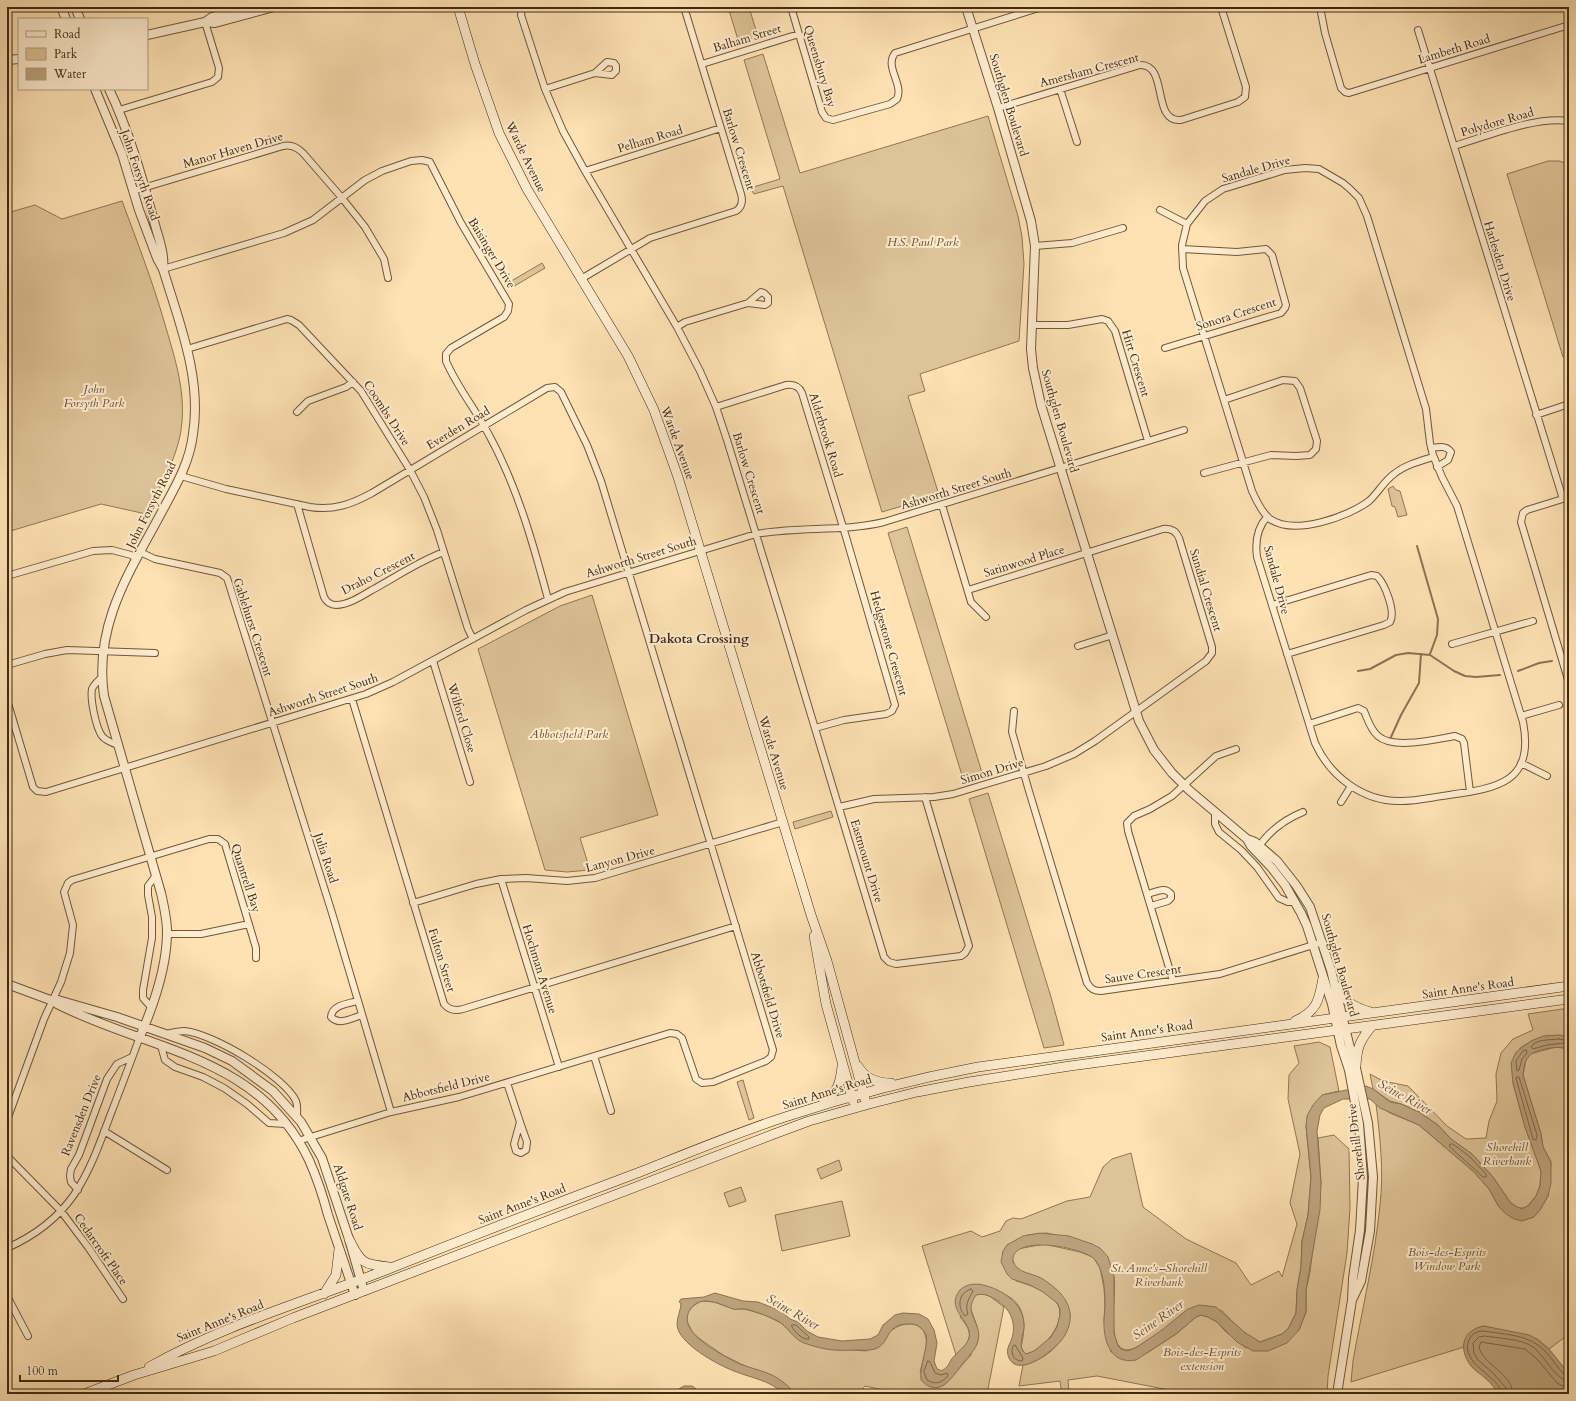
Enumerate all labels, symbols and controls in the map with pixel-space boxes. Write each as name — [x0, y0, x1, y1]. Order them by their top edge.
legend — [18, 18, 148, 90]
street label: Balham Street — [711, 20, 783, 56]
street label: Queensbury Bay — [800, 23, 840, 110]
text: Road — [54, 26, 81, 42]
street label: Lambeth Road — [1416, 30, 1493, 68]
text: Park — [54, 46, 78, 62]
street label: Amersham Crescent — [1038, 49, 1141, 91]
street label: Southglen Boulevard — [986, 52, 1032, 159]
text: Water — [53, 66, 87, 82]
street label: Polydore Road — [1459, 104, 1536, 140]
street label: Barlow Crescent — [719, 106, 759, 192]
street label: Warde Avenue — [502, 118, 550, 195]
street label: Pelham Road — [616, 121, 685, 156]
street label: John Forsyth Road — [116, 125, 163, 223]
street label: Manor Haven Drive — [181, 128, 285, 172]
street label: Sandale Drive — [1220, 152, 1292, 186]
street label: Baisinger Drive — [465, 215, 519, 291]
street label: Harlesden Drive — [1480, 219, 1520, 303]
park label: H.S. Paul Park — [887, 234, 959, 250]
street label: Sonora Crescent — [1194, 293, 1278, 334]
street label: Hirt Crescent — [1118, 327, 1154, 399]
street label: Southglen Boulevard — [1038, 368, 1083, 475]
street label: Coombs Drive — [360, 377, 414, 449]
park label: John Forsyth Park — [64, 381, 124, 411]
street label: Alderbrook Road — [806, 391, 847, 480]
street label: Everden Road — [423, 402, 493, 453]
street label: Warde Avenue — [657, 403, 699, 482]
street label: Barlow Crescent — [729, 430, 769, 516]
street label: John Forsyth Road — [121, 458, 180, 553]
street label: Ashworth Street South — [899, 464, 1014, 513]
street label: Ashworth Street South — [584, 532, 699, 581]
street label: Satinwood Place — [982, 541, 1066, 581]
street label: Sandale Drive — [1260, 544, 1294, 616]
street label: Sundial Crescent — [1186, 547, 1226, 633]
street label: Draho Crescent — [339, 548, 418, 598]
street label: Gablehurst Crescent — [230, 576, 277, 679]
street label: Hedgestone Crescent — [866, 589, 912, 697]
district label: Dakota Crossing — [649, 630, 749, 648]
street label: Ashworth Street South — [266, 670, 380, 720]
street label: Wilford Close — [444, 680, 480, 755]
street label: Warde Avenue — [755, 713, 793, 792]
park label: Abbotsfield Park — [529, 726, 608, 742]
street label: Simon Drive — [959, 754, 1025, 788]
street label: Eastmount Drive — [847, 817, 887, 905]
street label: Julia Road — [310, 829, 342, 886]
street label: Quantrell Bay — [227, 841, 265, 915]
street label: Lanyon Drive — [584, 842, 656, 876]
street label: Southglen Boulevard — [1318, 912, 1363, 1019]
street label: Hochman Avenue — [519, 922, 561, 1016]
street label: Fulton Street — [425, 926, 459, 994]
street label: Abbotsfield Drive — [747, 950, 789, 1040]
street label: Sauve Crescent — [1104, 961, 1182, 987]
street label: Saint Anne's Road — [1421, 974, 1515, 1002]
street label: Saint Anne's Road — [1100, 1017, 1194, 1045]
street label: Abbotsfield Drive — [401, 1068, 491, 1106]
street label: Saint Anne's Road — [780, 1071, 874, 1113]
street label: Ravensden Drive — [57, 1072, 105, 1158]
water label: Seine River — [1375, 1075, 1436, 1119]
street label: Shorehill Drive — [1343, 1103, 1369, 1181]
park label: Shorehill Riverbank — [1483, 1139, 1531, 1169]
street label: Aldgate Road — [330, 1162, 366, 1233]
street label: Saint Anne's Road — [476, 1180, 569, 1228]
street label: Cedarcroft Place — [70, 1210, 132, 1288]
park label: Bois-des-Esprits Window Park — [1408, 1244, 1486, 1274]
park label: St. Anne’s–Shorehill Riverbank — [1111, 1260, 1208, 1290]
water label: Seine River — [763, 1290, 824, 1335]
water label: Seine River — [1129, 1295, 1188, 1344]
street label: Saint Anne's Road — [174, 1296, 266, 1346]
park label: Bois-des-Esprits extension — [1163, 1344, 1241, 1374]
scale bar — [20, 1357, 118, 1383]
text: 100 m — [26, 1363, 59, 1379]

